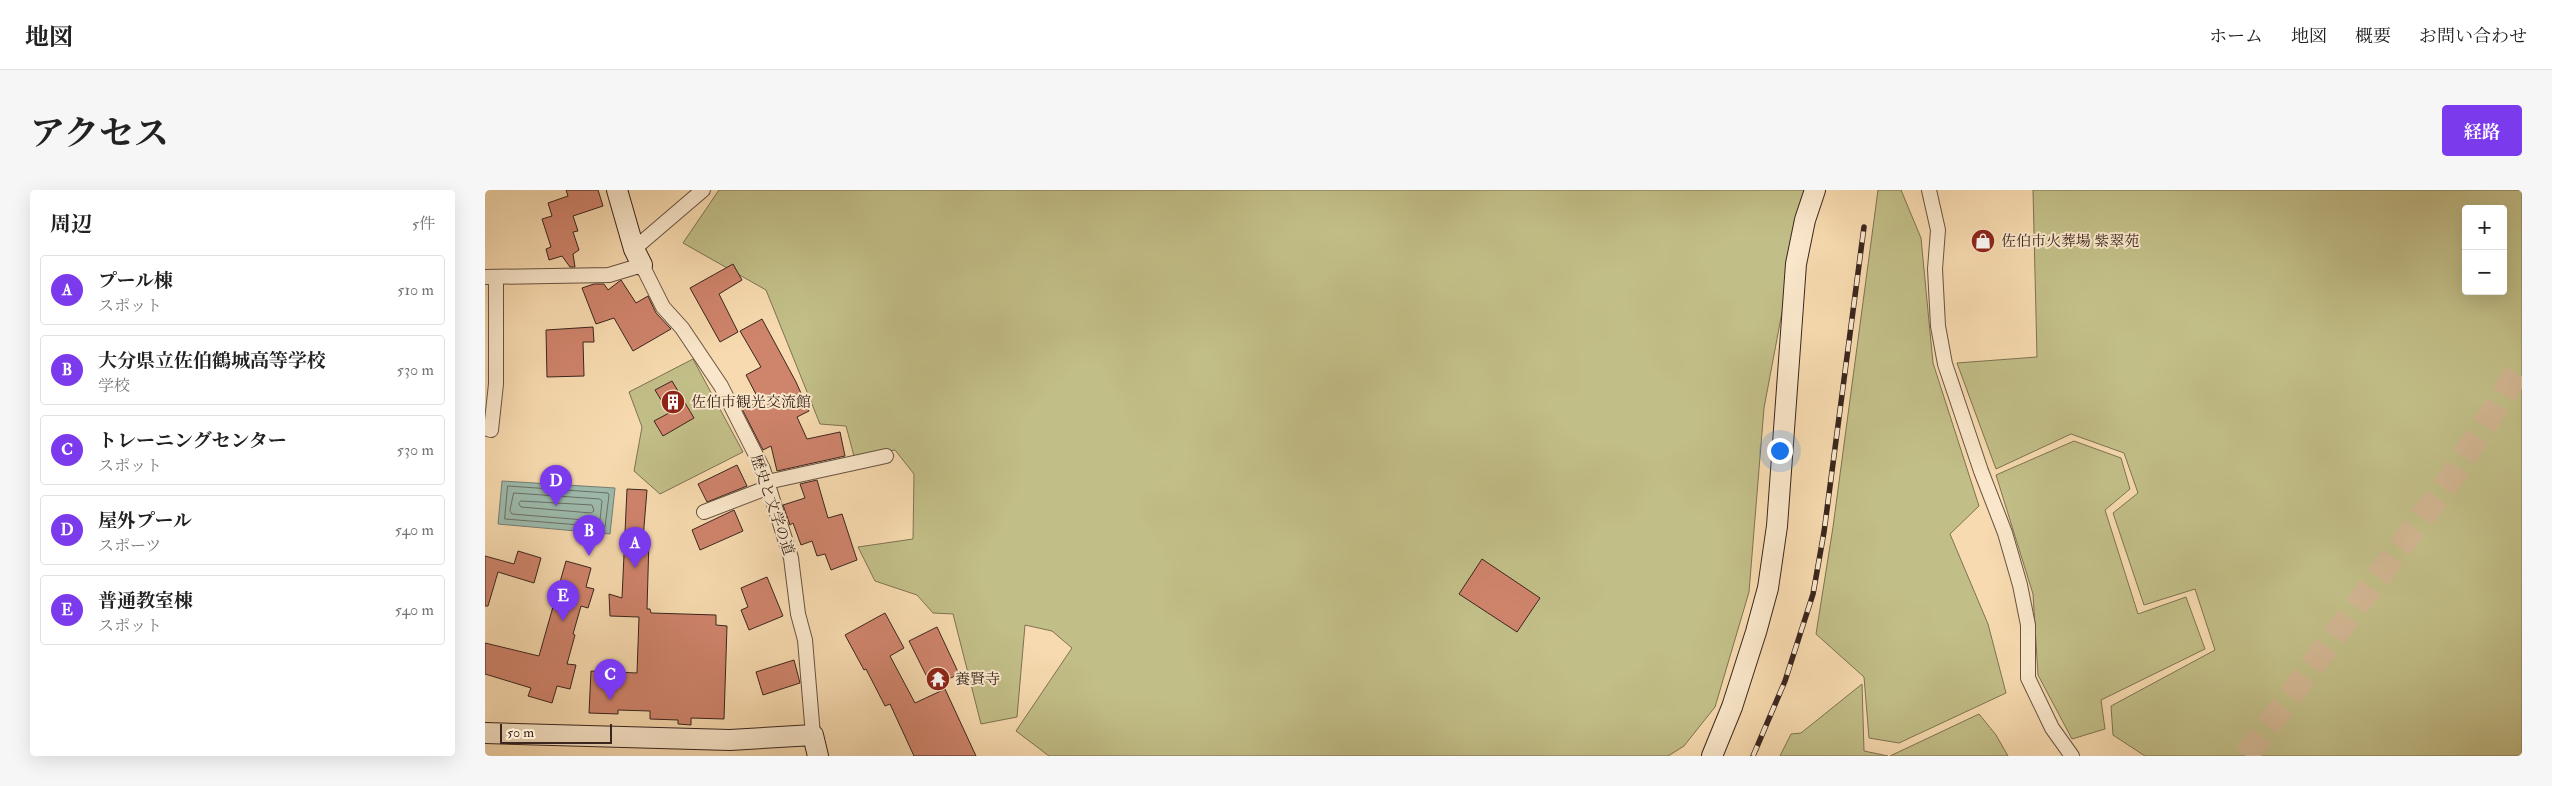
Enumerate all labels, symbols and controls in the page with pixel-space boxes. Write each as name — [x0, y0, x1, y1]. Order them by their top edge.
text: 地図 — [25, 22, 73, 53]
text: ホーム — [2209, 25, 2263, 48]
text: 地図 — [2291, 25, 2327, 48]
text: 概要 — [2355, 25, 2391, 48]
text: お問い合わせ — [2419, 25, 2527, 48]
button: 経路 — [2442, 105, 2522, 156]
text: アクセス — [30, 112, 169, 156]
map controls — [2462, 205, 2507, 295]
button: + — [2462, 205, 2507, 250]
text: 周辺 — [50, 211, 92, 238]
text: 5件 — [412, 214, 435, 234]
shop icon: 佐伯市火葬場 紫翠苑 — [1970, 228, 1996, 254]
place label: 佐伯市火葬場 紫翠苑 — [2001, 232, 2139, 251]
button: − — [2462, 250, 2507, 295]
text: プール棟 — [98, 269, 173, 293]
text: A — [62, 280, 72, 300]
text: 510 m — [397, 280, 434, 300]
text: スポット — [98, 296, 162, 316]
text: 大分県立佐伯鶴城高等学校 — [98, 349, 326, 373]
text: B — [62, 360, 72, 380]
text: 530 m — [397, 360, 434, 380]
text: 学校 — [98, 376, 130, 396]
building icon: 佐伯市観光交流館 — [660, 389, 686, 415]
place label: 佐伯市観光交流館 — [691, 393, 811, 412]
text: トレーニングセンター — [98, 429, 287, 453]
your location — [1767, 438, 1793, 464]
text: C — [61, 440, 73, 460]
text: 530 m — [397, 440, 434, 460]
street label: 歴史と文学の道 — [746, 452, 798, 558]
text: スポット — [98, 456, 162, 476]
pin: D — [540, 465, 572, 506]
text: 屋外プール — [98, 509, 192, 533]
pin: B — [573, 515, 605, 556]
text: D — [60, 520, 74, 540]
text: 540 m — [395, 520, 434, 540]
pin: A — [619, 527, 651, 568]
text: スポーツ — [98, 536, 161, 556]
pin: E — [547, 580, 579, 621]
text: 普通教室棟 — [98, 589, 193, 613]
text: E — [61, 600, 73, 620]
text: 540 m — [395, 600, 434, 620]
text: スポット — [98, 616, 162, 636]
pin: C — [594, 659, 626, 700]
temple icon: 養賢寺 — [925, 666, 951, 692]
place label: 養賢寺 — [955, 670, 1000, 689]
scale bar — [500, 721, 613, 744]
text: 50 m — [507, 724, 534, 741]

